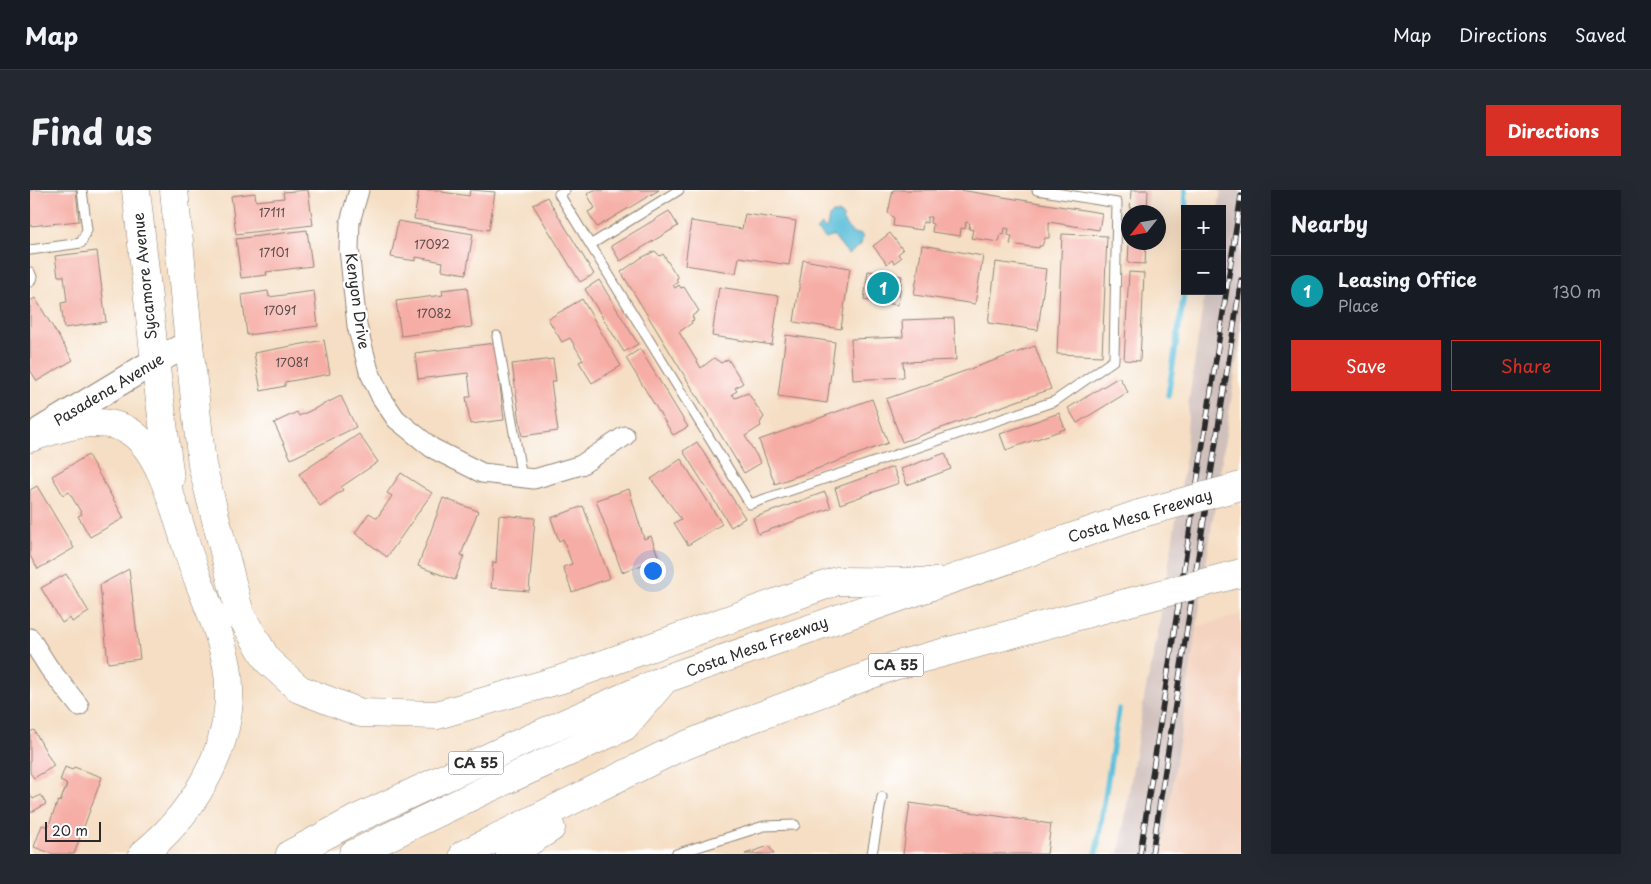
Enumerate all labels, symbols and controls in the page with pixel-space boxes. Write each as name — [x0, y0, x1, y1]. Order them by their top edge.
text: Map — [25, 17, 78, 53]
text: Map — [1393, 21, 1431, 48]
text: Directions — [1459, 21, 1547, 48]
text: Saved — [1575, 21, 1626, 48]
text: Find us — [30, 104, 152, 157]
button: Directions — [1486, 105, 1621, 156]
house number: 17111 — [259, 203, 285, 221]
north arrow — [1121, 205, 1166, 250]
map controls — [1181, 205, 1226, 295]
button: + — [1181, 205, 1226, 250]
text: Nearby — [1291, 207, 1368, 239]
street label: Sycamore Avenue — [125, 212, 162, 341]
house number: 17092 — [414, 235, 450, 253]
house number: 17101 — [259, 243, 289, 261]
button: − — [1181, 250, 1226, 295]
street label: Kenyon Drive — [340, 251, 377, 350]
text: Leasing Office — [1338, 265, 1477, 293]
pin: 1 — [867, 269, 899, 307]
text: 1 — [1303, 279, 1311, 303]
text: 130 m — [1553, 279, 1601, 303]
text: Place — [1338, 293, 1379, 317]
house number: 17091 — [264, 301, 296, 319]
house number: 17082 — [416, 304, 452, 322]
button: Save — [1291, 340, 1441, 391]
button: Share — [1451, 340, 1601, 391]
street label: Pasadena Avenue — [49, 347, 168, 431]
house number: 17081 — [275, 353, 309, 371]
street label: Costa Mesa Freeway — [1065, 482, 1214, 547]
your location — [640, 558, 666, 584]
street label: Costa Mesa Freeway — [682, 609, 831, 682]
road number: CA 55 — [868, 654, 924, 676]
road number: CA 55 — [448, 752, 504, 774]
scale bar — [45, 819, 101, 842]
text: 20 m — [52, 820, 88, 841]

